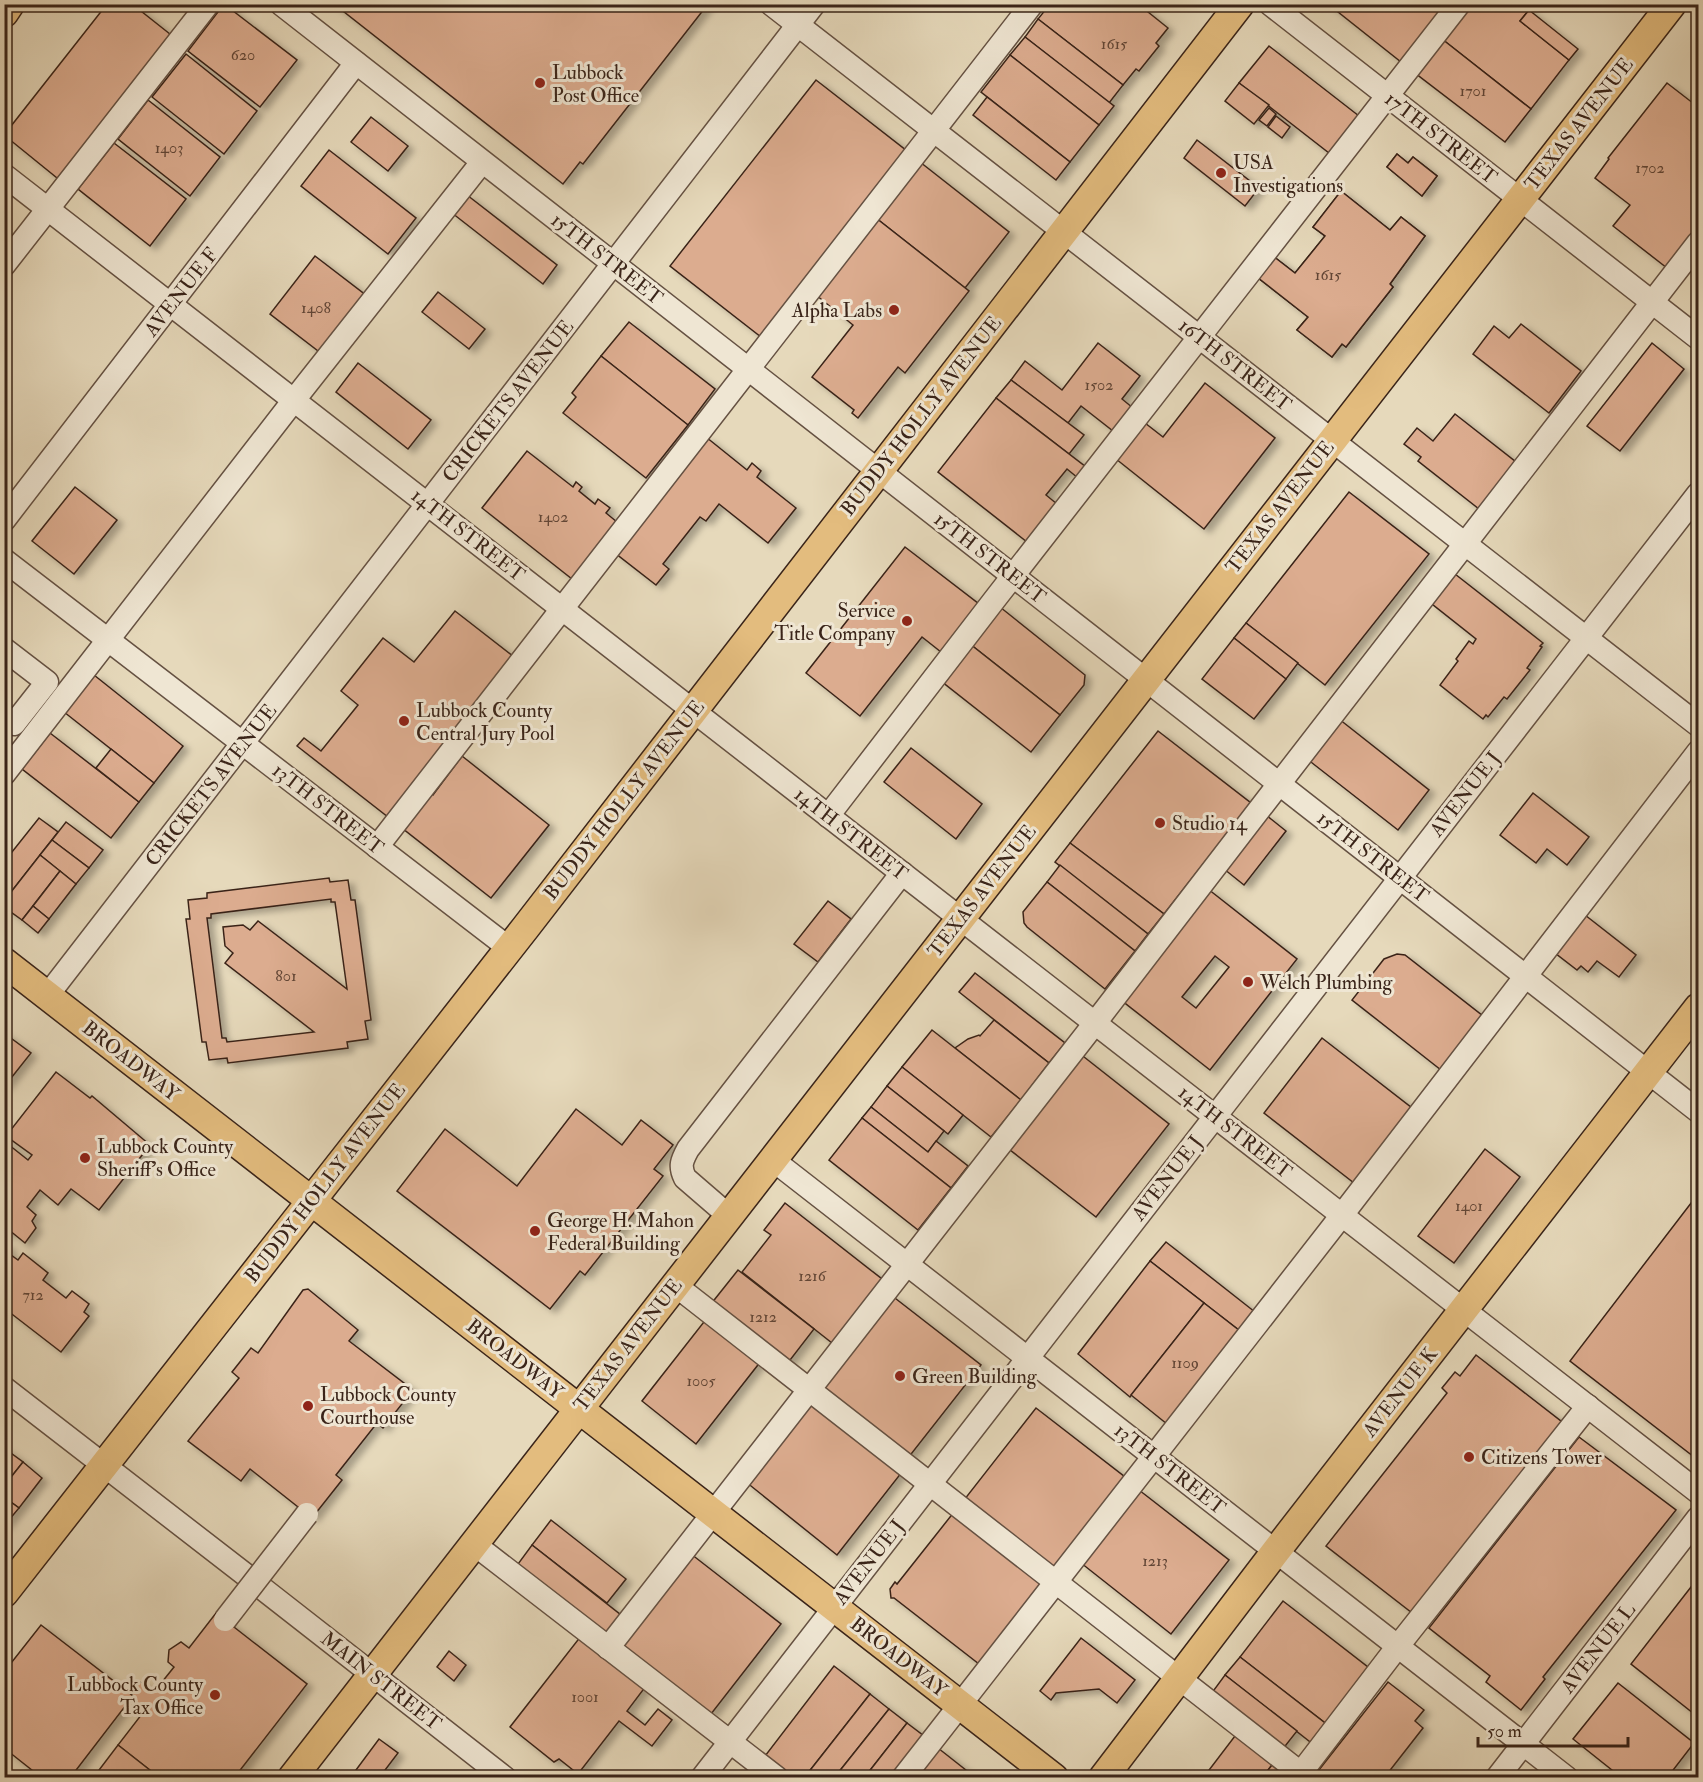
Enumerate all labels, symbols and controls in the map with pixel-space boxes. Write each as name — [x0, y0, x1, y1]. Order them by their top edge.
house number: 1615 — [1101, 34, 1127, 54]
house number: 620 — [231, 45, 255, 65]
street label: TEXAS AVENUE — [1519, 53, 1639, 195]
place label: Lubbock Post Office — [552, 60, 639, 108]
marker: Lubbock Post Office — [533, 76, 547, 90]
house number: 1701 — [1460, 81, 1486, 101]
street label: 17TH STREET — [1380, 86, 1502, 190]
house number: 1403 — [155, 138, 183, 158]
place label: USA Investigations — [1233, 150, 1343, 198]
house number: 1702 — [1635, 158, 1665, 178]
marker: USA Investigations — [1214, 166, 1228, 180]
street label: 15TH STREET — [546, 208, 668, 311]
street label: AVENUE F — [138, 242, 224, 342]
house number: 1615 — [1315, 265, 1341, 285]
house number: 1408 — [301, 298, 332, 318]
place label: Alpha Labs — [791, 298, 882, 324]
marker: Alpha Labs — [887, 303, 901, 317]
street label: BUDDY HOLLY AVENUE — [835, 311, 1007, 521]
street label: 16TH STREET — [1174, 313, 1297, 417]
street label: CRICKETS AVENUE — [437, 315, 579, 487]
house number: 1502 — [1085, 375, 1113, 395]
street label: TEXAS AVENUE — [1220, 436, 1340, 578]
street label: 14TH STREET — [406, 483, 530, 587]
house number: 1402 — [538, 507, 568, 527]
street label: 15TH STREET — [929, 507, 1051, 610]
place label: Service Title Company — [774, 598, 896, 647]
marker: Service Title Company — [900, 614, 914, 628]
street label: BUDDY HOLLY AVENUE — [538, 695, 710, 905]
place label: Lubbock County Central Jury Pool — [416, 698, 555, 746]
street label: CRICKETS AVENUE — [140, 699, 282, 871]
marker: Lubbock County Central Jury Pool — [397, 714, 411, 728]
street label: AVENUE J — [1423, 746, 1506, 842]
street label: 13TH STREET — [267, 758, 389, 860]
street label: 14TH STREET — [789, 782, 913, 886]
street label: 15TH STREET — [1312, 806, 1434, 909]
place label: Studio 14 — [1172, 811, 1248, 836]
marker: Studio 14 — [1153, 816, 1167, 830]
street label: TEXAS AVENUE — [922, 820, 1042, 962]
house number: 801 — [275, 966, 297, 986]
place label: Welch Plumbing — [1259, 970, 1394, 995]
marker: Welch Plumbing — [1241, 975, 1255, 989]
street label: BROADWAY — [77, 1015, 186, 1107]
street label: BUDDY HOLLY AVENUE — [239, 1078, 411, 1288]
street label: 14TH STREET — [1173, 1080, 1297, 1184]
street label: AVENUE J — [1125, 1130, 1208, 1226]
place label: Lubbock County Sheriff's Office — [97, 1134, 234, 1182]
marker: Lubbock County Sheriff's Office — [78, 1151, 92, 1165]
house number: 1401 — [1455, 1196, 1483, 1216]
place label: George H. Mahon Federal Building — [547, 1208, 694, 1256]
marker: George H. Mahon Federal Building — [528, 1224, 542, 1238]
house number: 1216 — [798, 1266, 827, 1286]
street label: TEXAS AVENUE — [568, 1274, 688, 1416]
house number: 712 — [22, 1285, 44, 1305]
house number: 1212 — [749, 1307, 777, 1327]
street label: BROADWAY — [461, 1313, 570, 1405]
street label: AVENUE K — [1357, 1341, 1443, 1443]
house number: 1109 — [1171, 1353, 1199, 1373]
place label: Green Building — [912, 1364, 1038, 1389]
marker: Green Building — [893, 1369, 907, 1383]
house number: 1005 — [686, 1371, 716, 1391]
place label: Lubbock County Courthouse — [320, 1382, 457, 1430]
marker: Lubbock County Courthouse — [301, 1399, 315, 1413]
street label: 13TH STREET — [1109, 1418, 1231, 1520]
place label: Citizens Tower — [1481, 1445, 1602, 1470]
marker: Citizens Tower — [1462, 1450, 1476, 1464]
street label: AVENUE J — [827, 1514, 910, 1610]
house number: 1213 — [1142, 1551, 1168, 1571]
street label: AVENUE L — [1554, 1597, 1641, 1699]
street label: BROADWAY — [845, 1611, 954, 1703]
street label: MAIN STREET — [316, 1626, 446, 1736]
place label: Lubbock County Tax Office — [67, 1672, 204, 1720]
house number: 1001 — [571, 1687, 599, 1707]
marker: Lubbock County Tax Office — [208, 1688, 222, 1702]
scale bar — [1478, 1710, 1628, 1748]
text: 50 m — [1487, 1720, 1522, 1743]

